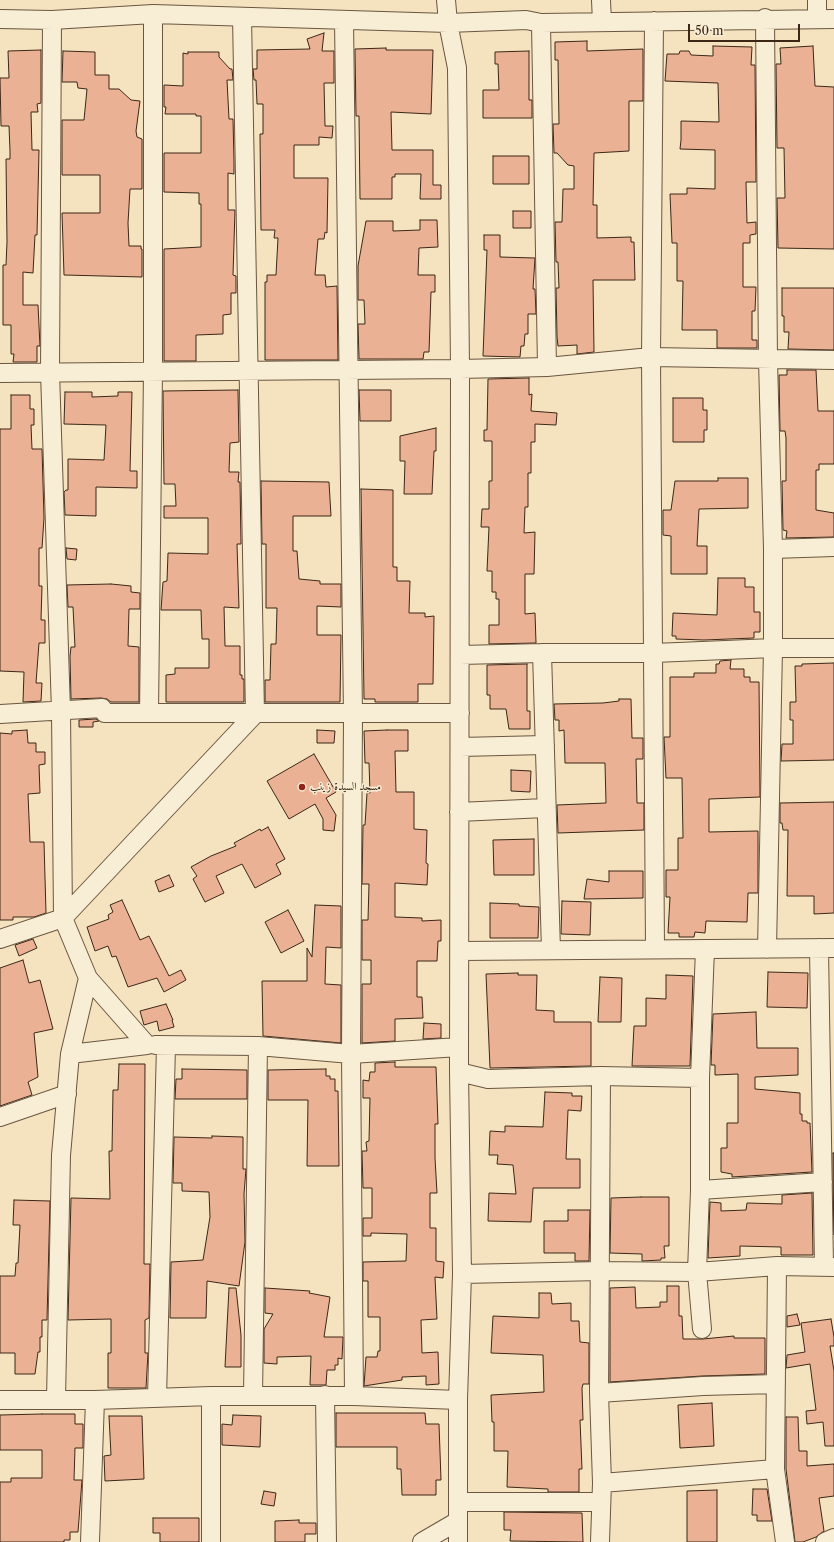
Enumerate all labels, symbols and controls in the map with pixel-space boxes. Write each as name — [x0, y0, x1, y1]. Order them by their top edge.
scale bar — [690, 16, 802, 42]
text: 50 m — [695, 23, 724, 38]
place label: مسجد السيدة زينب — [310, 780, 381, 794]
marker: مسجد السيدة زينب — [297, 782, 307, 792]

